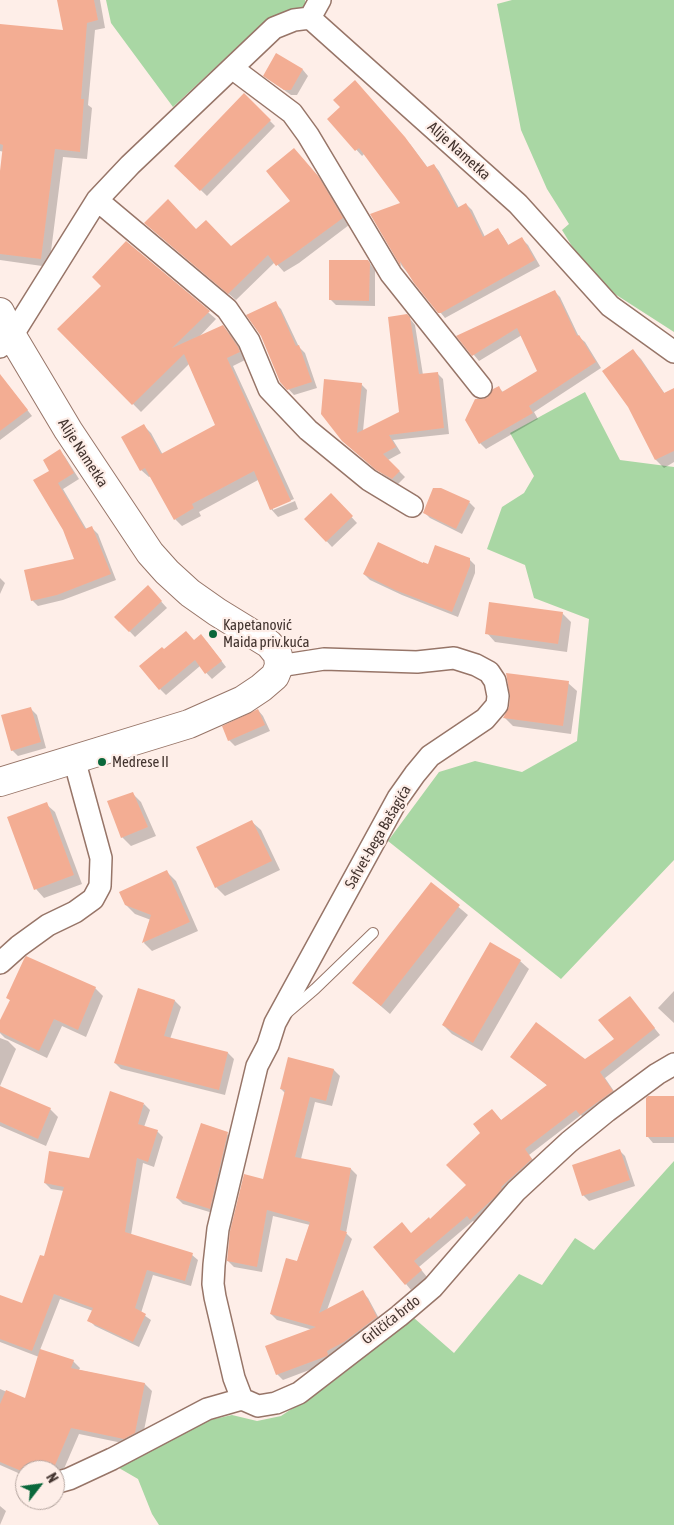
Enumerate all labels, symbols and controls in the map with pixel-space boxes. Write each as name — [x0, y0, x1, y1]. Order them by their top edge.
street label: Alije Nametka — [424, 118, 494, 184]
street label: Alije Nametka — [54, 415, 112, 491]
place label: Kapetanović Maida priv.kuća — [223, 616, 309, 651]
marker: Kapetanović Maida priv.kuća — [207, 628, 219, 640]
place label: Medrese II — [112, 753, 169, 771]
marker: Medrese II — [96, 756, 108, 768]
street label: Safvet-bega Bašagića — [341, 782, 415, 892]
street label: Grličića brdo — [358, 1292, 424, 1348]
north arrow — [15, 1460, 65, 1510]
text: N — [43, 1470, 61, 1486]

